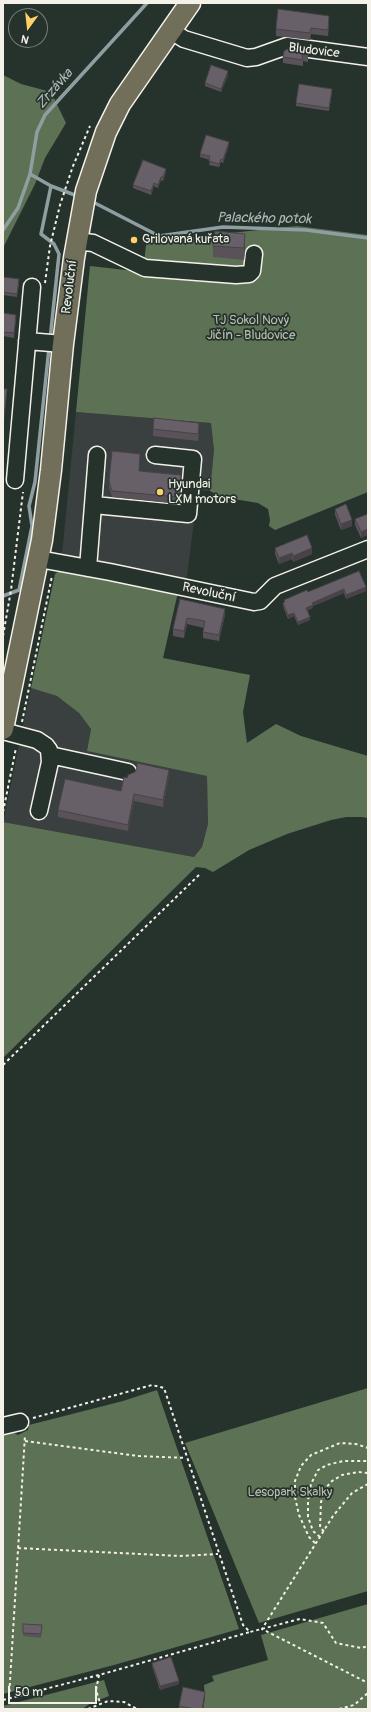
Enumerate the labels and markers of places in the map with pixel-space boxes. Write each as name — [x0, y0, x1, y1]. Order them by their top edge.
place label: Grilovaná kuřata — [142, 232, 229, 248]
marker: Grilovaná kuřata — [129, 235, 139, 245]
place label: Hyundai LXM motors — [168, 477, 236, 508]
marker: Hyundai LXM motors — [155, 487, 165, 497]

